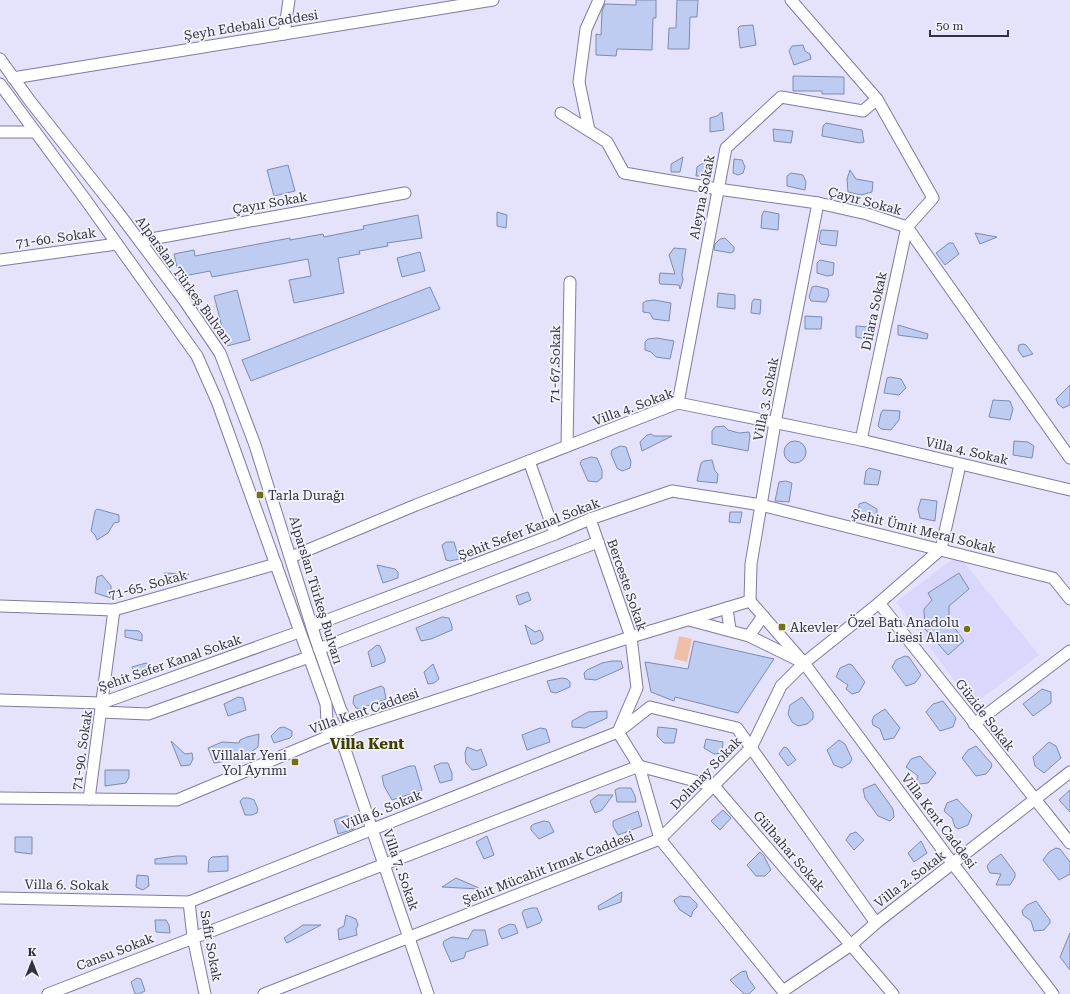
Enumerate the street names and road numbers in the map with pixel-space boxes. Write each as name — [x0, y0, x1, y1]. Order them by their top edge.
street label: Şeyh Edebali Caddesi — [183, 7, 319, 43]
street label: Aleyna Sokak — [686, 153, 718, 241]
street label: Çayır Sokak — [826, 184, 904, 218]
street label: Çayır Sokak — [231, 189, 309, 217]
street label: Alparslan Türkeş Bulvarı — [133, 213, 235, 347]
street label: 71-60. Sokak — [15, 225, 97, 251]
street label: Dilara Sokak — [858, 270, 890, 352]
street label: 71-67.Sokak — [547, 325, 563, 403]
street label: Villa 3. Sokak — [751, 356, 781, 442]
street label: Villa 4. Sokak — [591, 385, 675, 429]
street label: Villa 4. Sokak — [924, 434, 1010, 468]
street label: Şehit Sefer Kanal Sokak — [456, 495, 602, 563]
street label: Şehit Ümit Meral Sokak — [850, 505, 998, 556]
street label: Alparslan Türkeş Bulvarı — [286, 514, 346, 666]
street label: Berceste Sokak — [604, 537, 650, 633]
street label: 71-65. Sokak — [107, 567, 189, 603]
street label: Şehit Sefer Kanal Sokak — [96, 631, 244, 695]
street label: Güzide Sokak — [952, 676, 1018, 754]
street label: Villa Kent Caddesi — [307, 685, 421, 737]
street label: 71-90. Sokak — [69, 709, 95, 791]
street label: Dolunay Sokak — [667, 733, 745, 813]
street label: Villa Kent Caddesi — [898, 771, 980, 871]
street label: Villa 6. Sokak — [340, 787, 424, 833]
street label: Gülbahar Sokak — [750, 808, 828, 894]
street label: Villa 7. Sokak — [380, 827, 422, 913]
street label: Şehit Mücahit Irmak Caddesi — [460, 828, 636, 908]
street label: Villa 2. Sokak — [872, 847, 948, 911]
street label: Villa 6. Sokak — [24, 877, 110, 893]
street label: Safir Sokak — [197, 909, 225, 983]
street label: Cansu Sokak — [74, 930, 156, 974]

